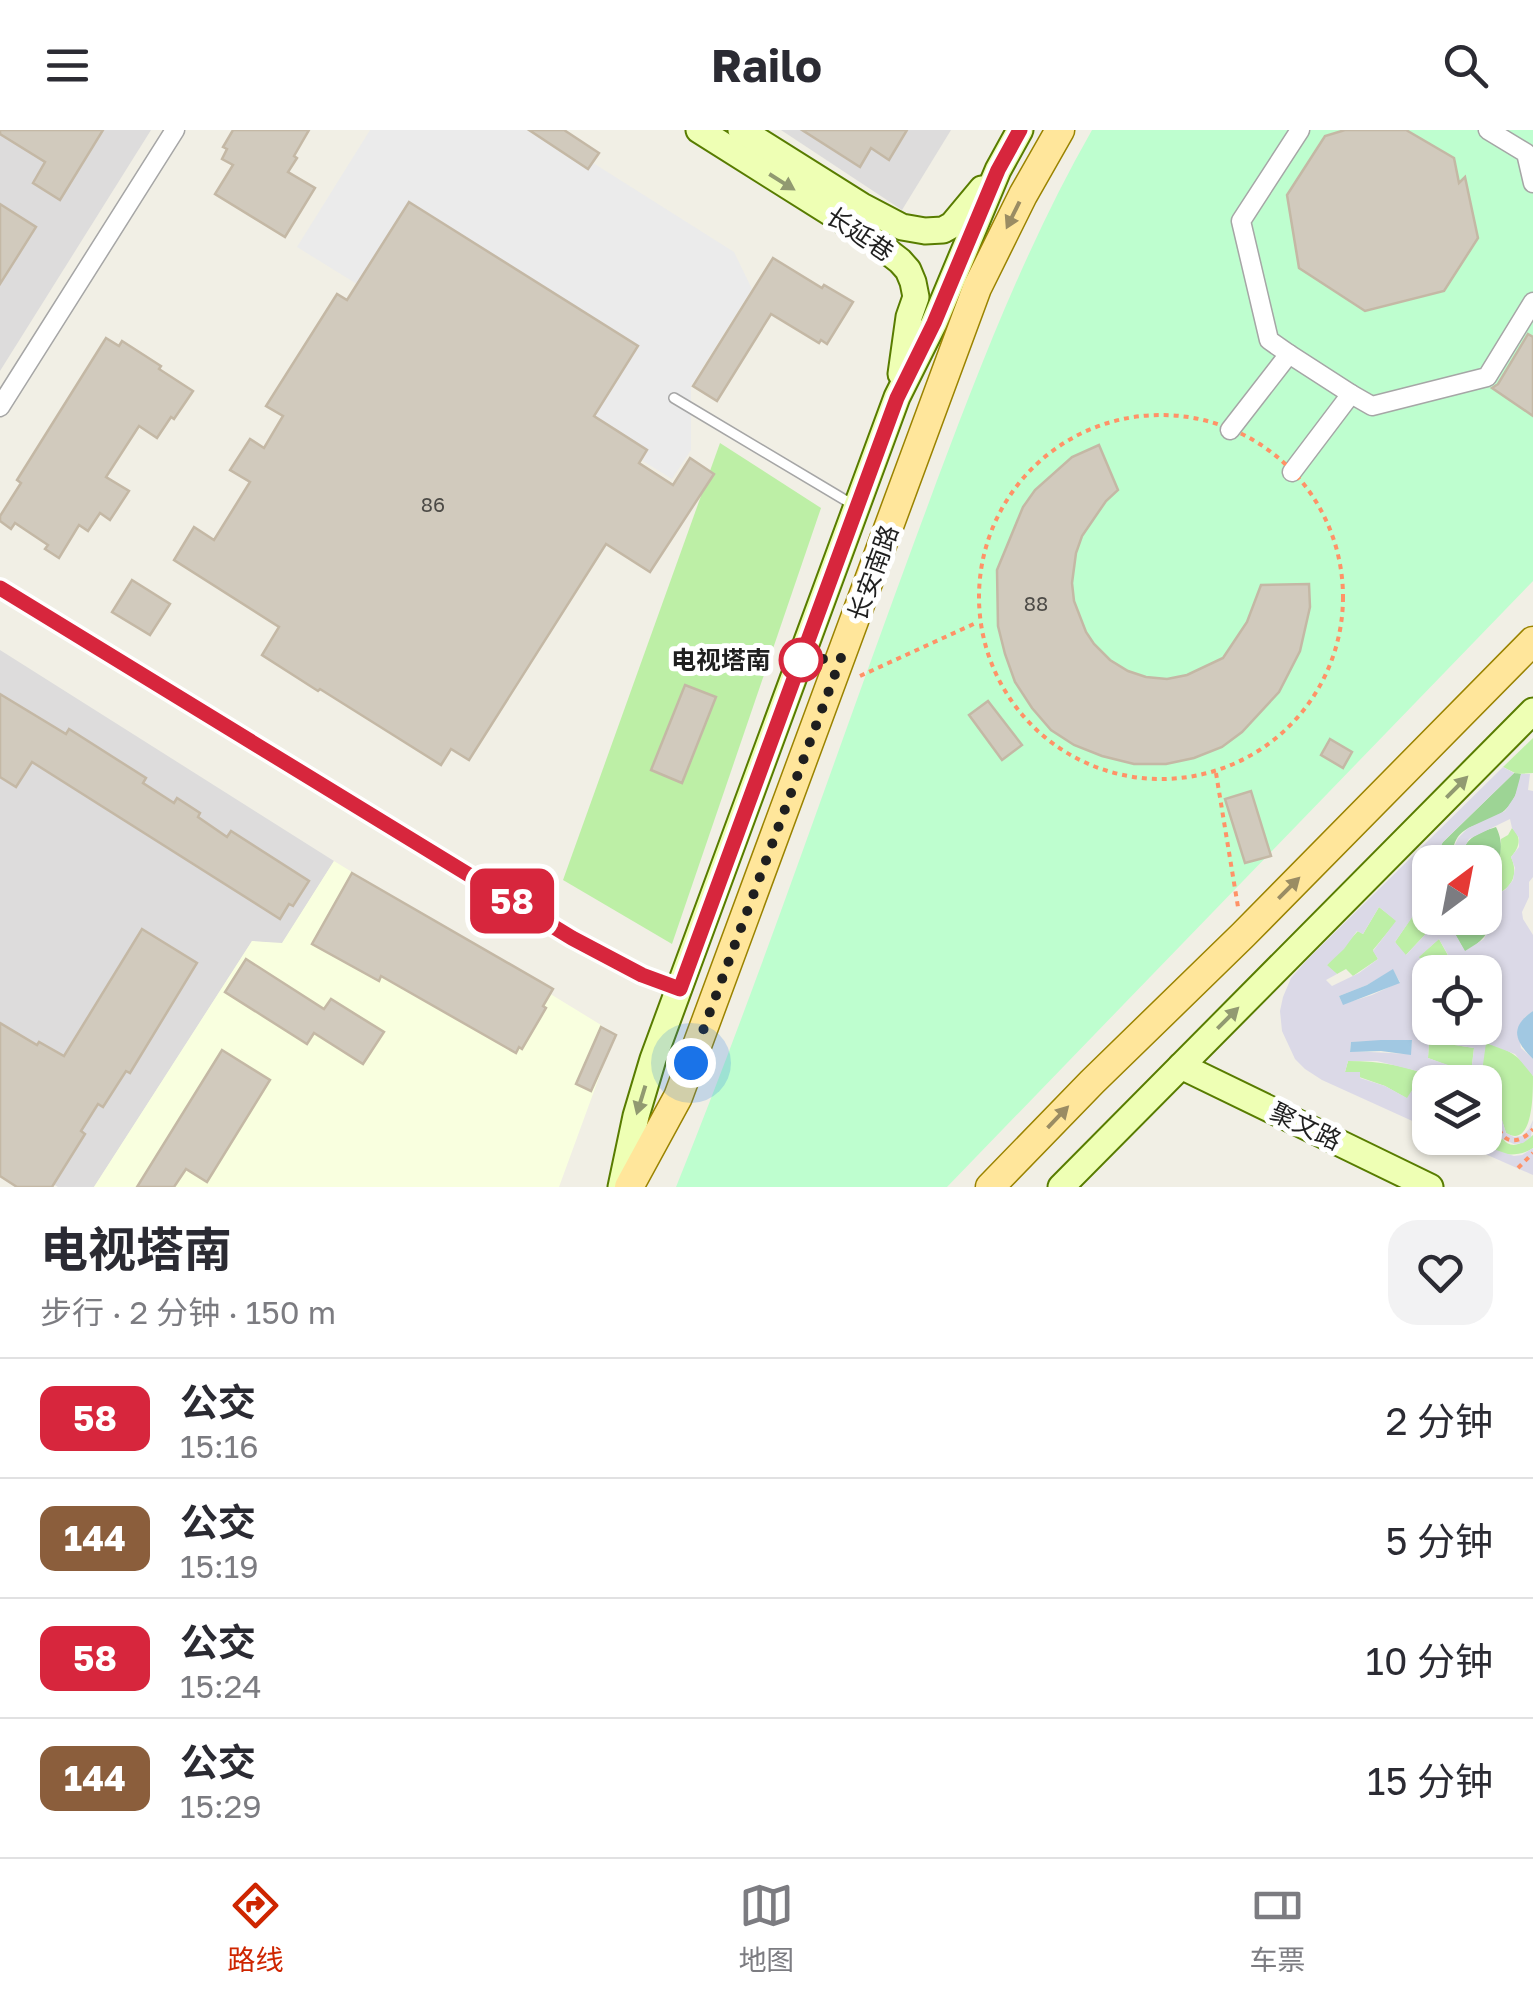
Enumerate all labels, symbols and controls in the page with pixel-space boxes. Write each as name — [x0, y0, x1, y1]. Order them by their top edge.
icon: menu — [40, 38, 95, 93]
text: Railo — [711, 38, 822, 92]
icon: search — [1438, 38, 1493, 93]
one-way arrow — [768, 172, 795, 191]
street label: 长延巷 — [821, 200, 900, 267]
one-way arrow — [1005, 201, 1022, 230]
house number: 86 — [421, 492, 445, 516]
street label: 长安南路 — [841, 521, 904, 625]
house number: 88 — [1024, 591, 1048, 615]
marker: 电视塔南 — [780, 639, 822, 681]
place label: 电视塔南 — [671, 644, 771, 675]
one-way arrow — [1445, 776, 1468, 800]
north arrow — [1412, 845, 1502, 935]
map controls — [1412, 845, 1502, 1155]
line badge: 58 — [467, 868, 557, 934]
one-way arrow — [1276, 877, 1300, 901]
text: 58 — [490, 880, 534, 922]
button: locate — [1412, 955, 1502, 1045]
one-way arrow — [1216, 1007, 1239, 1031]
your location — [666, 1038, 716, 1088]
button: layers — [1412, 1065, 1502, 1155]
one-way arrow — [632, 1085, 647, 1115]
street label: 聚文路 — [1266, 1095, 1347, 1156]
one-way arrow — [1046, 1105, 1069, 1129]
text: 电视塔南 — [40, 1220, 232, 1278]
button: heart — [1388, 1220, 1493, 1325]
text: 步行 · 2 分钟 · 150 m — [40, 1293, 336, 1331]
text: 公交 — [180, 1379, 256, 1424]
text: 58 — [73, 1397, 117, 1439]
text: 2 分钟 — [1385, 1398, 1493, 1443]
text: 15:16 — [180, 1427, 259, 1465]
text: 公交 — [180, 1499, 256, 1544]
text: 144 — [64, 1517, 126, 1559]
text: 5 分钟 — [1385, 1518, 1493, 1563]
text: 15:19 — [180, 1547, 259, 1585]
text: 公交 — [180, 1619, 256, 1664]
text: 58 — [73, 1637, 117, 1679]
text: 10 分钟 — [1366, 1638, 1493, 1683]
text: 15:24 — [180, 1667, 262, 1705]
text: 公交 — [180, 1739, 256, 1784]
text: 144 — [64, 1757, 126, 1799]
text: 15 分钟 — [1367, 1758, 1493, 1803]
text: 15:29 — [180, 1787, 262, 1825]
tab: 路线 — [227, 1878, 284, 1978]
tab: 地图 — [738, 1878, 795, 1978]
tab: 车票 — [1249, 1878, 1306, 1978]

